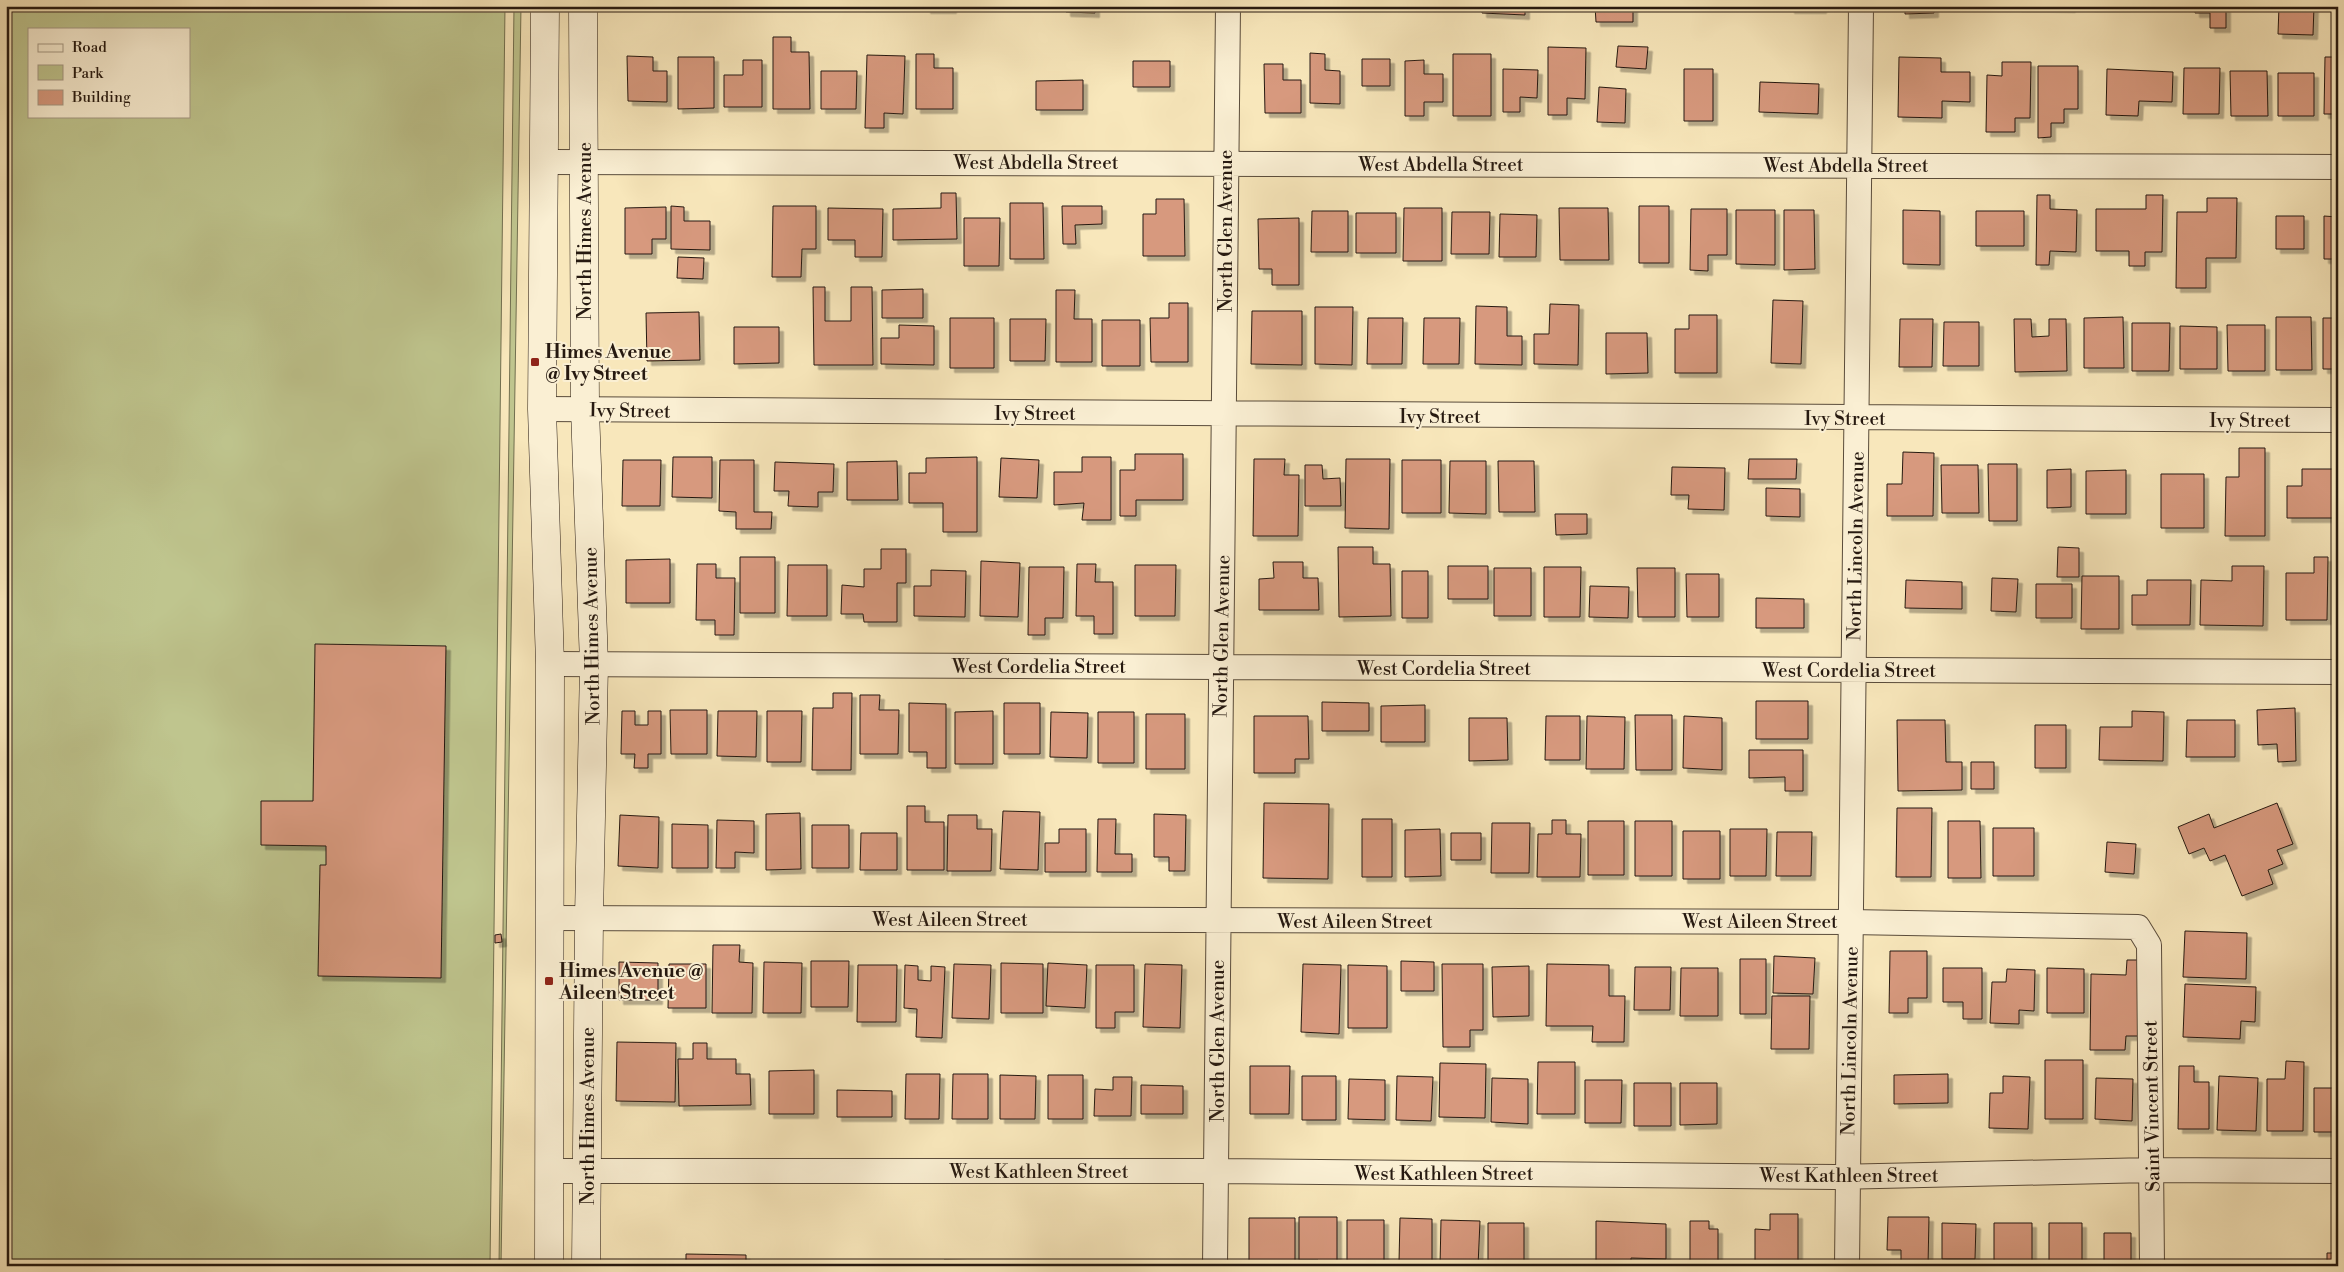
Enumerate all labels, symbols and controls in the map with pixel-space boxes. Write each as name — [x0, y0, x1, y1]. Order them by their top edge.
legend — [28, 28, 190, 118]
text: Road — [72, 38, 107, 57]
text: Park — [72, 64, 104, 83]
text: Building — [71, 88, 131, 107]
street label: North Himes Avenue — [573, 142, 597, 320]
street label: North Glen Avenue — [1214, 150, 1238, 312]
street label: West Abdella Street — [952, 151, 1119, 175]
street label: West Abdella Street — [1357, 153, 1524, 177]
street label: West Abdella Street — [1762, 154, 1929, 178]
place label: Himes Avenue @ Ivy Street — [545, 340, 671, 386]
marker: Himes Avenue @ Ivy Street — [529, 356, 541, 368]
street label: Ivy Street — [589, 398, 671, 424]
street label: Ivy Street — [994, 402, 1076, 426]
street label: Ivy Street — [1399, 405, 1481, 429]
street label: Ivy Street — [1804, 407, 1886, 431]
street label: Ivy Street — [2209, 409, 2291, 433]
street label: North Lincoln Avenue — [1842, 451, 1870, 641]
street label: North Himes Avenue — [578, 547, 606, 725]
street label: North Glen Avenue — [1209, 555, 1235, 718]
street label: West Cordelia Street — [951, 655, 1126, 679]
street label: West Cordelia Street — [1356, 657, 1531, 681]
street label: West Cordelia Street — [1761, 659, 1936, 683]
street label: West Aileen Street — [871, 908, 1028, 932]
street label: West Aileen Street — [1276, 910, 1433, 934]
street label: West Aileen Street — [1681, 910, 1838, 934]
street label: North Lincoln Avenue — [1836, 946, 1864, 1136]
place label: Himes Avenue @ Aileen Street — [558, 959, 704, 1005]
street label: North Glen Avenue — [1206, 960, 1230, 1122]
marker: Himes Avenue @ Aileen Street — [543, 975, 555, 987]
street label: Saint Vincent Street — [2138, 1020, 2165, 1192]
street label: North Himes Avenue — [576, 1027, 600, 1205]
street label: West Kathleen Street — [949, 1160, 1129, 1184]
street label: West Kathleen Street — [1354, 1162, 1534, 1186]
street label: West Kathleen Street — [1759, 1164, 1939, 1188]

